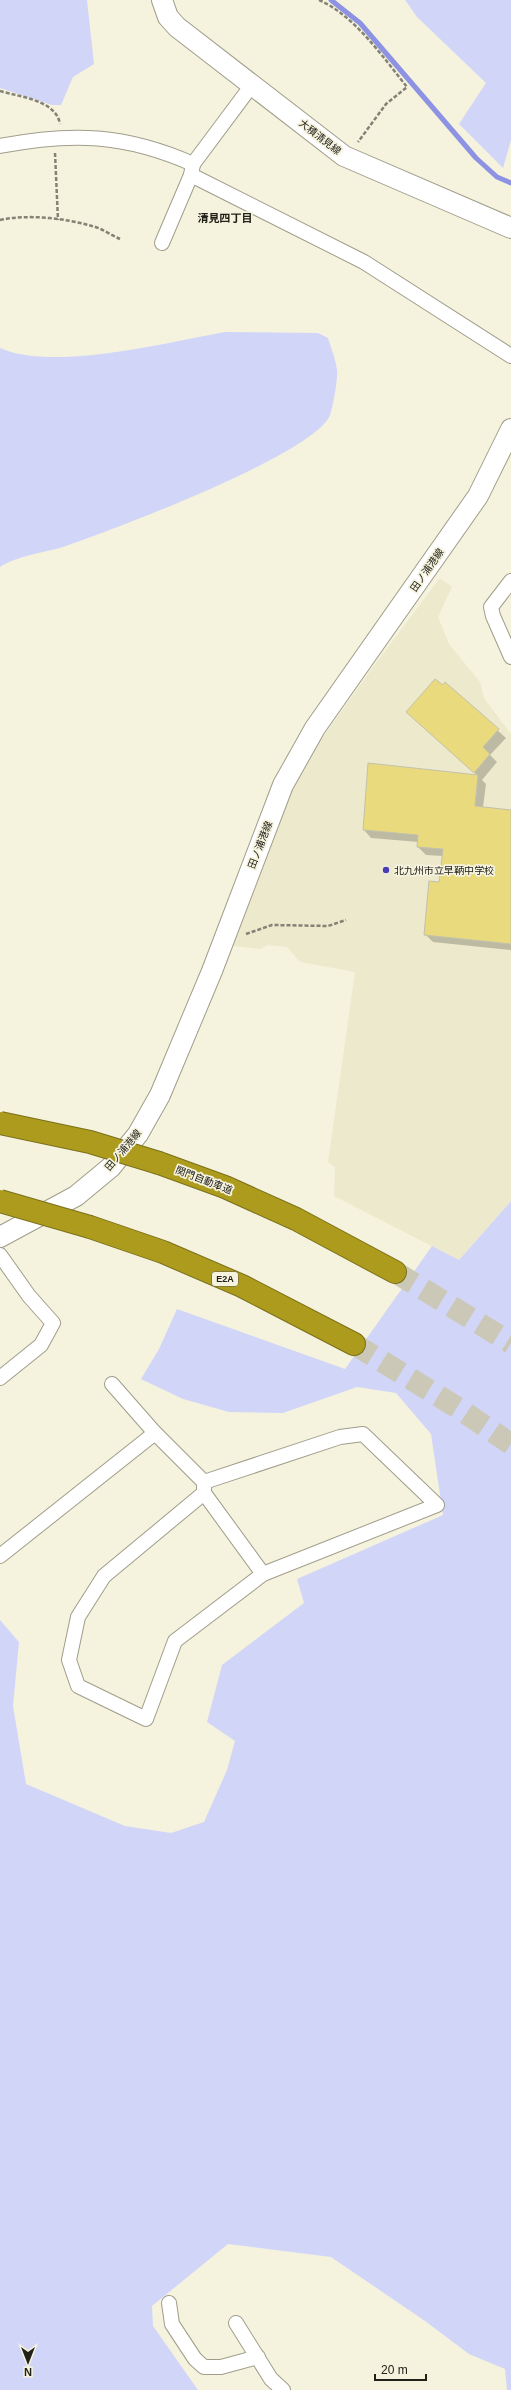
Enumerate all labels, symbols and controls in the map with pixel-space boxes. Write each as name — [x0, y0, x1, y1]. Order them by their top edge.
street label: 大積清見線 — [297, 117, 343, 157]
district label: 清見四丁目 — [198, 212, 253, 224]
street label: 田ノ浦港線 — [408, 546, 446, 594]
street label: 田ノ浦港線 — [246, 820, 274, 870]
marker: 北九州市立早鞆中学校 — [381, 865, 391, 875]
place label: 北九州市立早鞆中学校 — [394, 865, 494, 876]
street label: 田ノ浦港線 — [103, 1127, 143, 1173]
street label: 関門自動車道 — [174, 1164, 234, 1196]
road number: E2A — [212, 1272, 238, 1286]
north arrow — [8, 2342, 48, 2382]
scale bar — [375, 2356, 426, 2382]
text: 20 m — [381, 2363, 408, 2377]
text: N — [24, 2366, 32, 2378]

